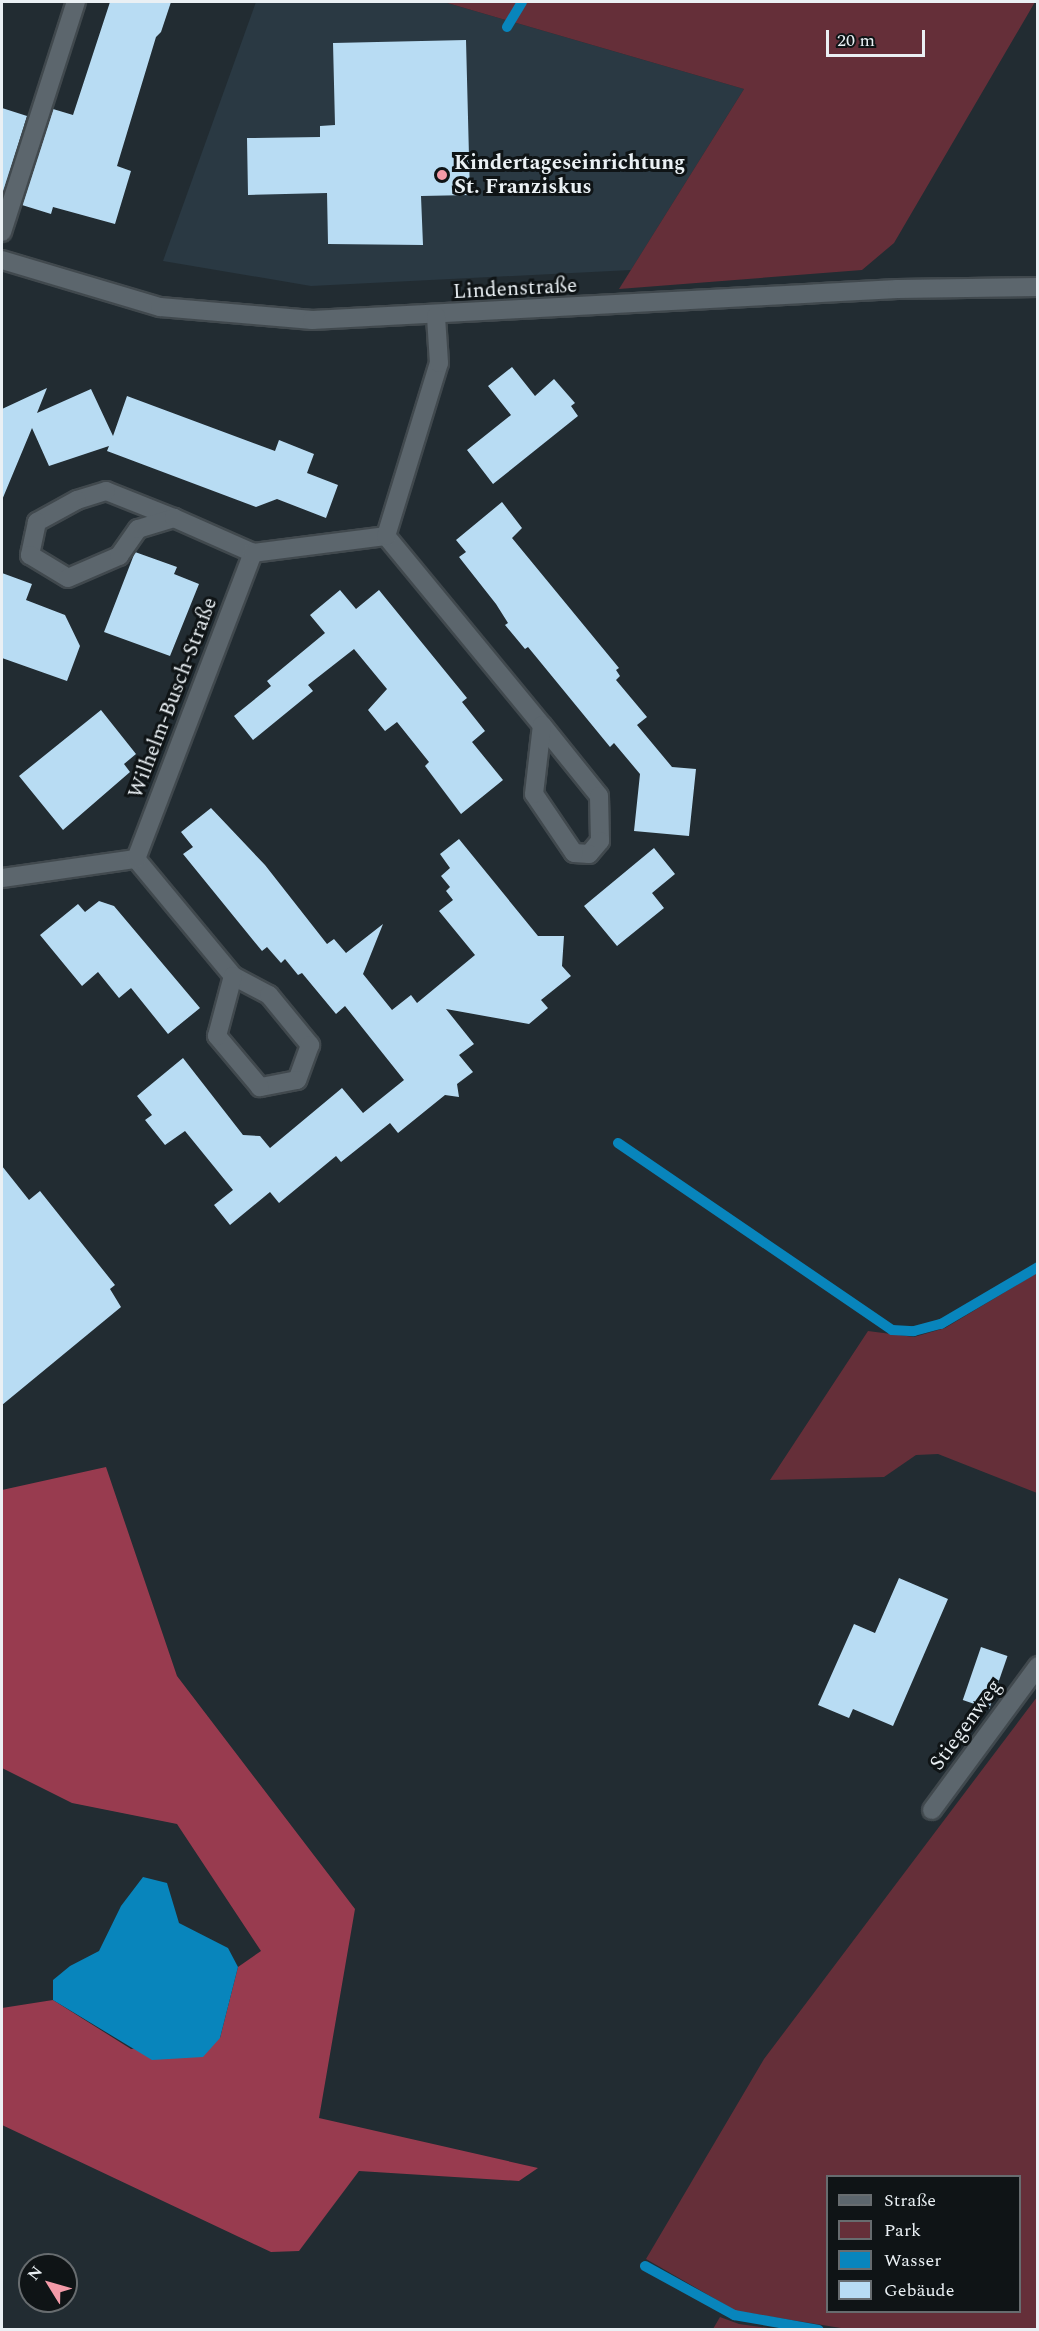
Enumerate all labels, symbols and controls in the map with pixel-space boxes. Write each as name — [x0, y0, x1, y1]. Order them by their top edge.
scale bar — [829, 18, 928, 56]
text: 20 m — [837, 27, 875, 54]
place label: Kindertageseinrichtung St. Franziskus — [454, 150, 685, 200]
marker: Kindertageseinrichtung St. Franziskus — [435, 168, 449, 182]
street label: Lindenstraße — [452, 273, 578, 305]
street label: Wilhelm-Busch-Straße — [123, 594, 223, 802]
street label: Stiegenweg — [925, 1675, 1007, 1775]
legend — [826, 2175, 1021, 2313]
text: Straße — [884, 2187, 936, 2214]
text: Park — [884, 2217, 921, 2244]
text: Wasser — [884, 2247, 941, 2274]
north arrow — [18, 2253, 78, 2313]
text: N — [22, 2261, 49, 2286]
text: Gebäude — [884, 2277, 954, 2304]

